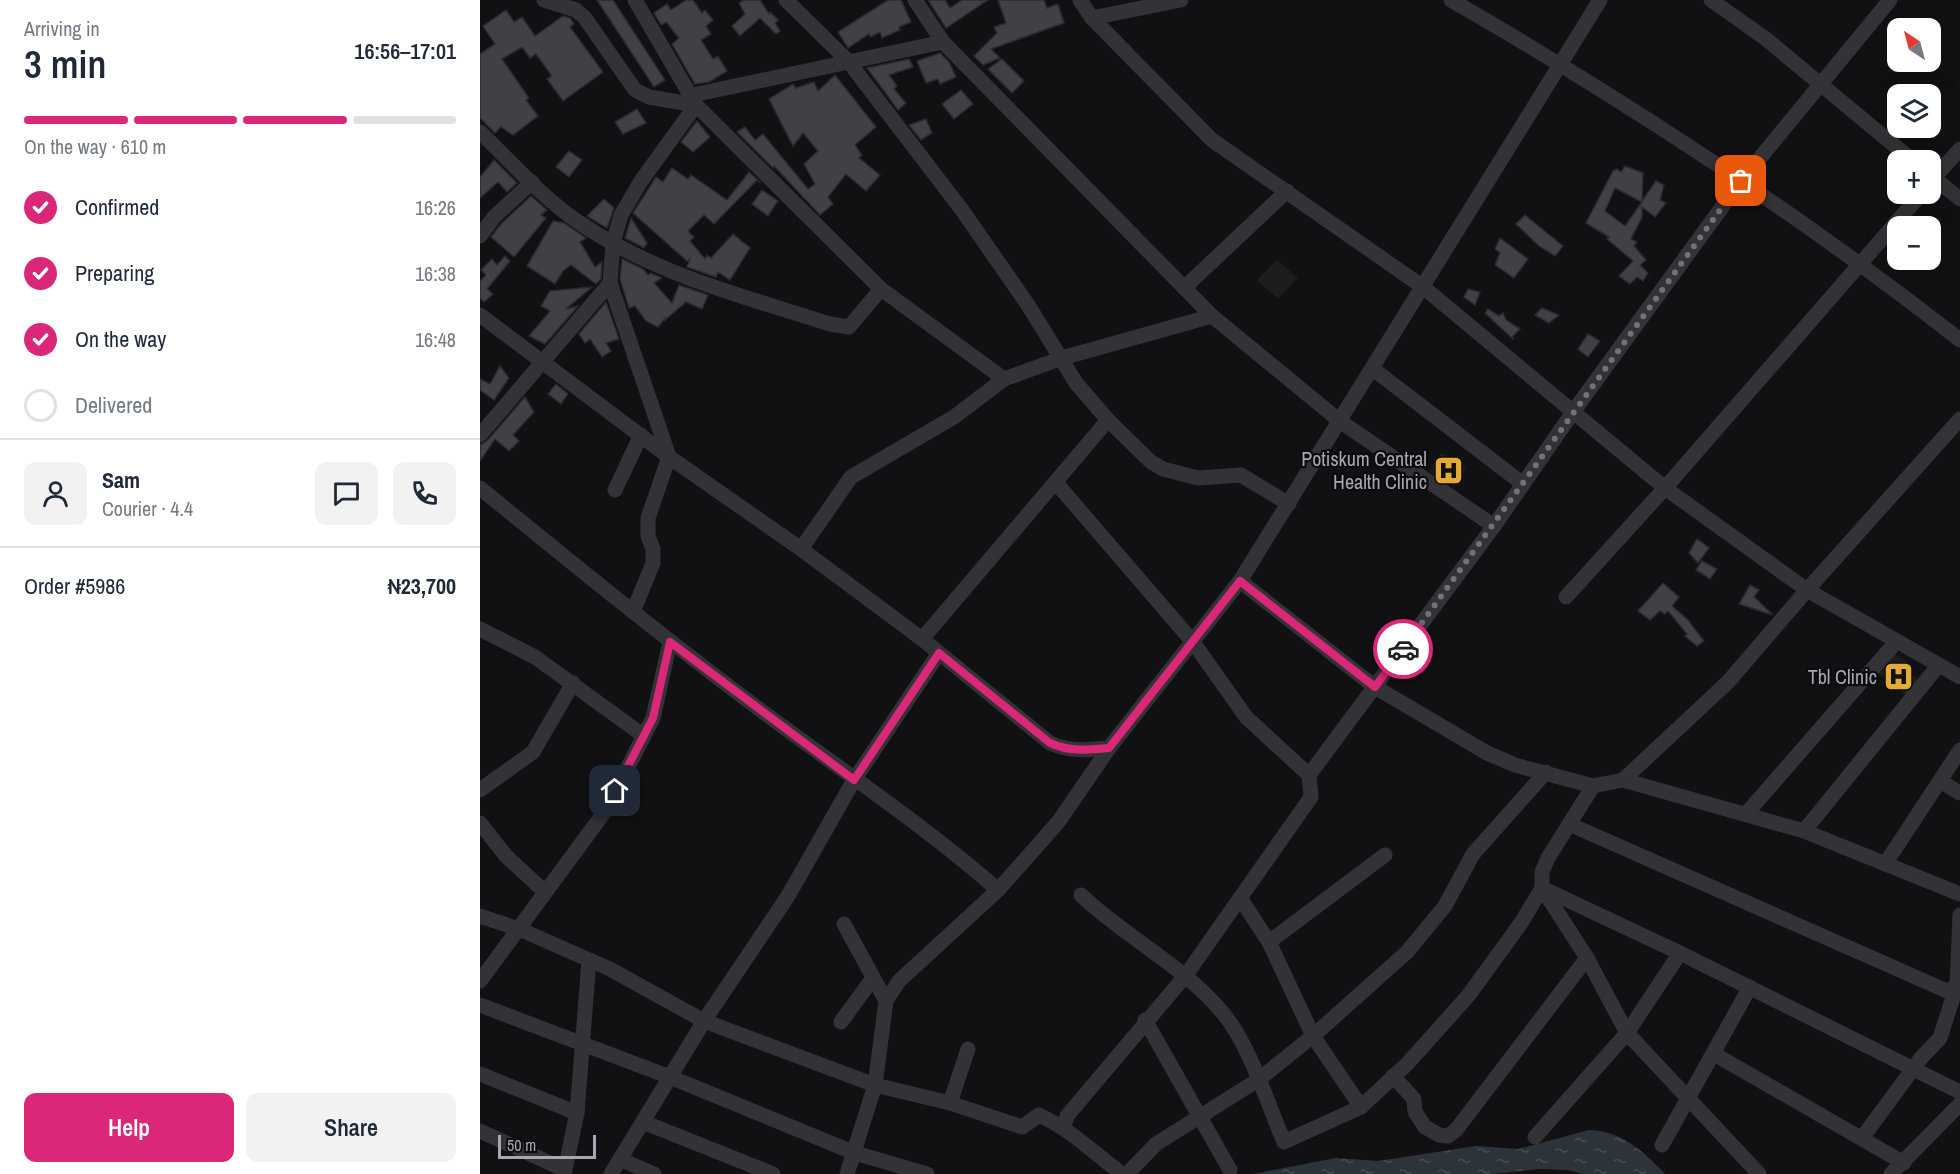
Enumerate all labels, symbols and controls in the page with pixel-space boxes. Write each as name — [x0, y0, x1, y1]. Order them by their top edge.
text: Arriving in — [24, 15, 100, 42]
north arrow — [1887, 18, 1941, 72]
map controls — [1887, 18, 1941, 270]
text: 16:56–17:01 — [354, 36, 456, 66]
text: 3 min — [24, 38, 106, 90]
button: layers — [1887, 84, 1941, 138]
text: On the way · 610 m — [24, 133, 166, 160]
button: + — [1887, 150, 1941, 204]
pin — [1715, 155, 1766, 206]
icon: bag — [1724, 164, 1757, 197]
icon: check — [24, 191, 57, 224]
text: Confirmed — [75, 192, 159, 222]
text: 16:26 — [415, 194, 456, 221]
button: − — [1887, 216, 1941, 270]
icon: check — [24, 257, 57, 290]
text: Preparing — [75, 258, 154, 288]
text: 16:38 — [415, 260, 456, 287]
icon: check — [24, 323, 57, 356]
text: On the way — [75, 324, 166, 354]
text: 16:48 — [415, 326, 456, 353]
text: Delivered — [75, 390, 152, 420]
place label: Potiskum Central Health Clinic — [1301, 445, 1427, 495]
hospital icon: Potiskum Central Health Clinic — [1432, 454, 1464, 486]
button: person — [24, 462, 87, 525]
button: chat — [315, 462, 378, 525]
button: phone — [393, 462, 456, 525]
text: Sam — [102, 465, 140, 495]
text: Courier · 4.4 — [102, 495, 193, 522]
text: Order #5986 — [24, 571, 125, 601]
text: ₦23,700 — [388, 571, 456, 601]
courier — [1373, 619, 1433, 679]
icon: car — [1387, 633, 1420, 666]
hospital icon: Tbl Clinic — [1882, 660, 1914, 692]
place label: Tbl Clinic — [1808, 663, 1877, 690]
pin — [589, 765, 640, 816]
icon: home — [598, 774, 631, 807]
button: Help — [24, 1093, 234, 1162]
button: Share — [246, 1093, 456, 1162]
scale bar — [498, 1132, 596, 1160]
text: 50 m — [507, 1134, 536, 1156]

